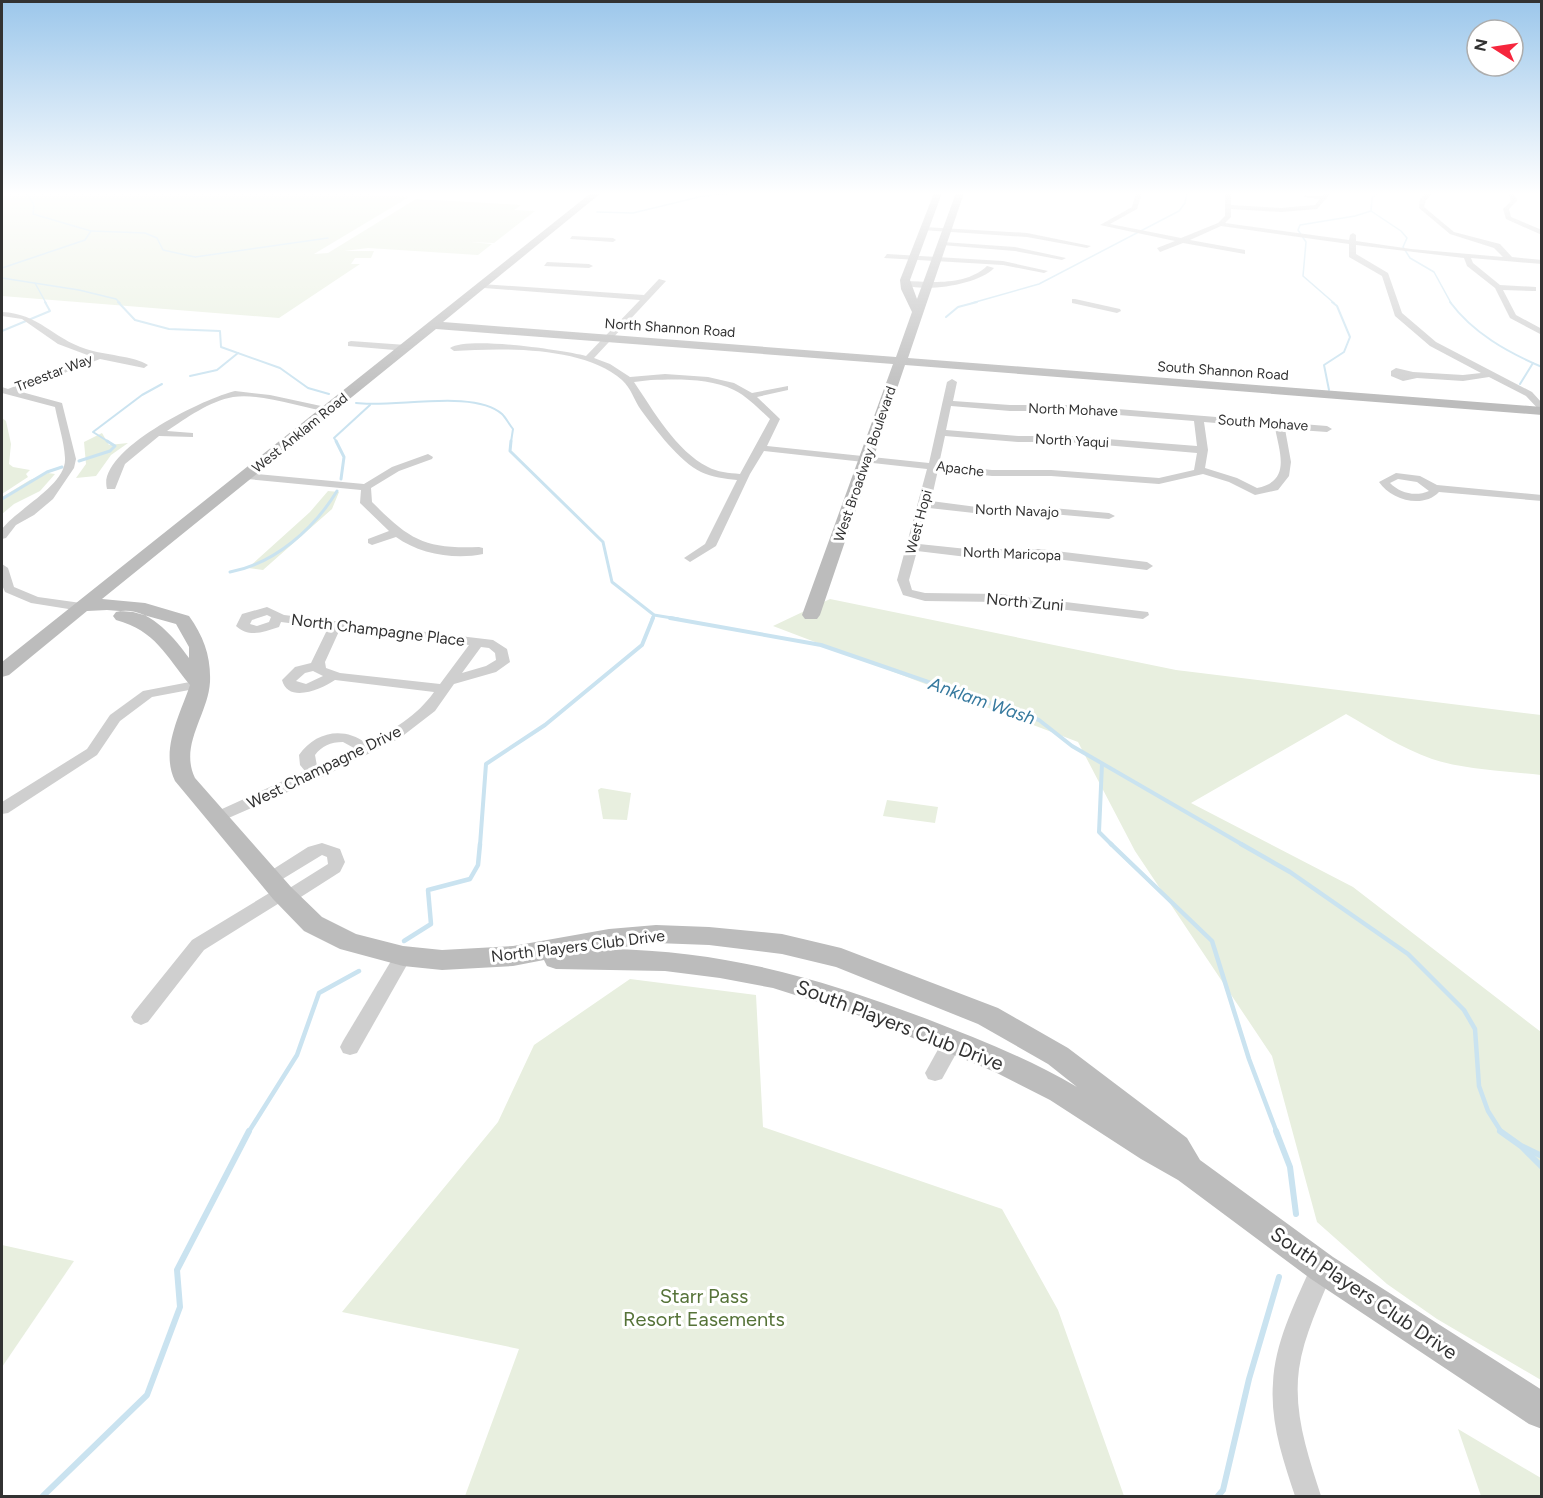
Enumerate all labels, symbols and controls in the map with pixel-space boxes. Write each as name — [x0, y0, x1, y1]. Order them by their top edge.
north arrow — [1465, 18, 1525, 78]
text: N — [1470, 37, 1491, 53]
street label: North Shannon Road — [604, 315, 736, 341]
street label: Treestar Way — [13, 350, 96, 396]
street label: South Shannon Road — [1157, 358, 1289, 384]
street label: West Broadway Boulevard — [830, 384, 900, 544]
street label: West Anklam Road — [249, 389, 351, 477]
street label: North Mohave — [1028, 400, 1119, 420]
street label: South Mohave — [1217, 411, 1309, 435]
street label: North Yaqui — [1035, 431, 1109, 451]
street label: Apache — [935, 458, 985, 480]
street label: West Hopi — [902, 488, 936, 556]
street label: North Navajo — [975, 501, 1059, 521]
street label: North Maricopa — [963, 544, 1061, 564]
street label: North Zuni — [985, 589, 1065, 615]
street label: North Champagne Place — [290, 610, 466, 650]
water label: Anklam Wash — [925, 672, 1038, 729]
street label: West Champagne Drive — [244, 721, 404, 813]
street label: North Players Club Drive — [490, 926, 666, 966]
street label: South Players Club Drive — [793, 974, 1007, 1076]
street label: South Players Club Drive — [1266, 1222, 1462, 1364]
park label: Starr Pass Resort Easements — [623, 1284, 785, 1331]

